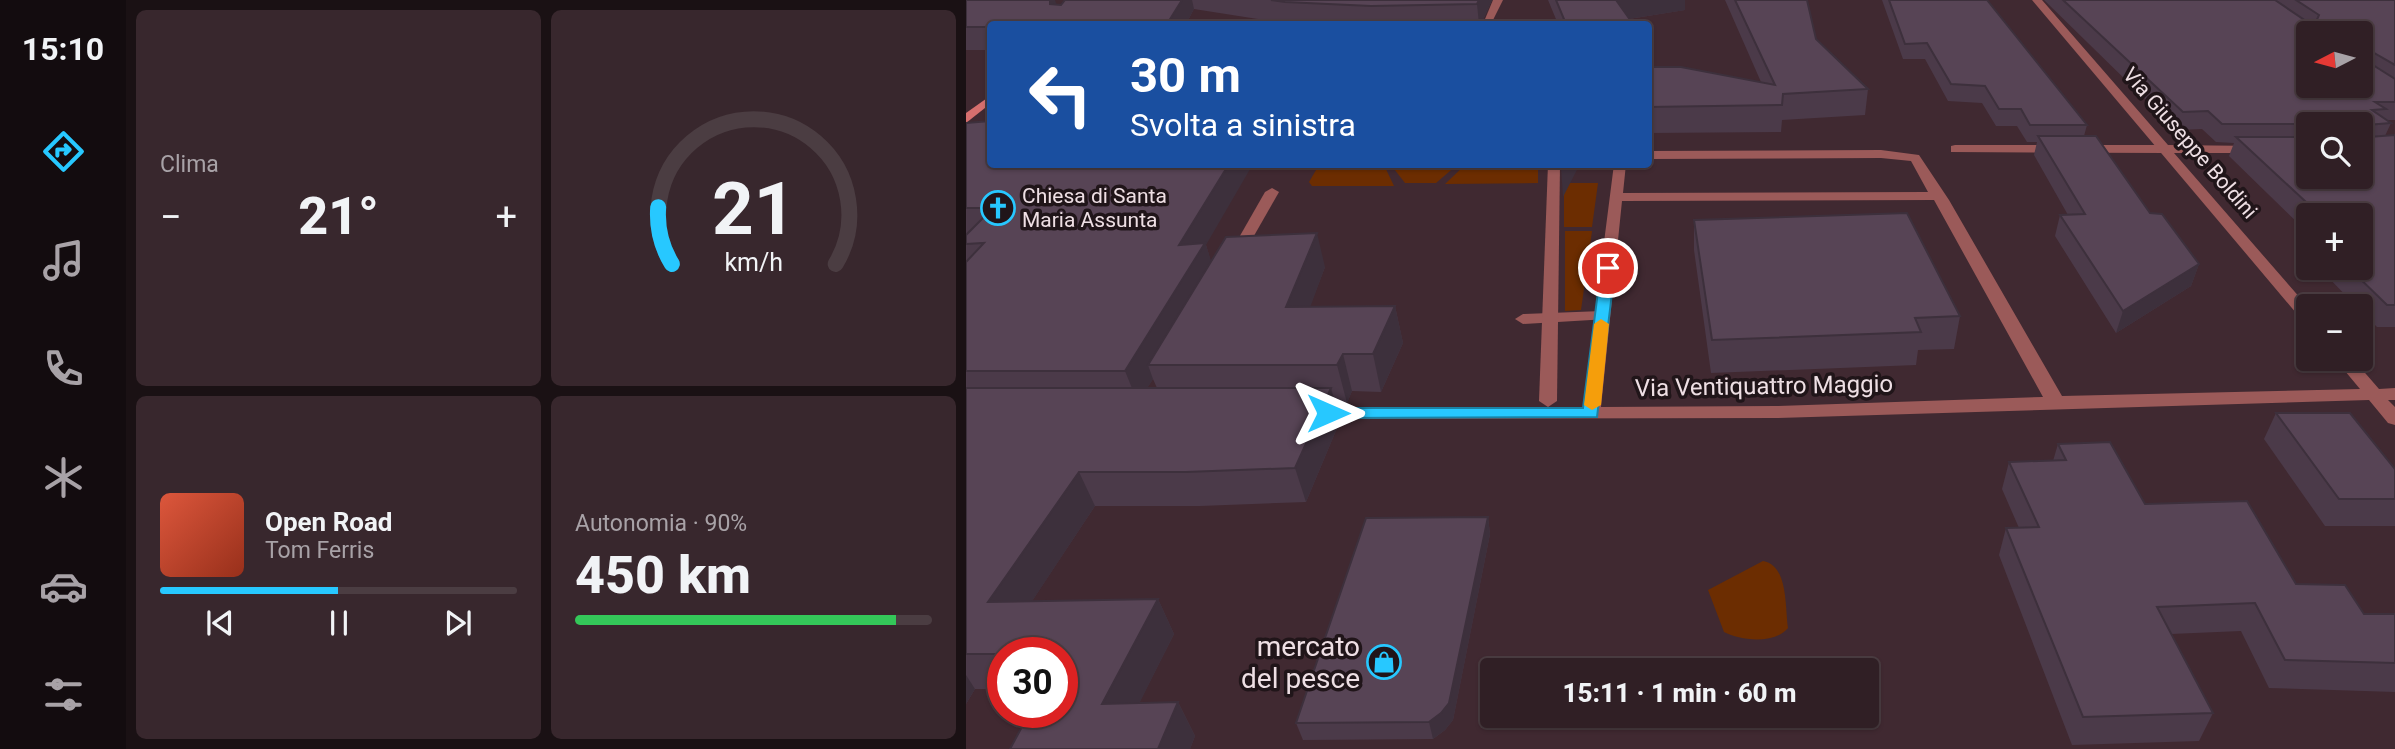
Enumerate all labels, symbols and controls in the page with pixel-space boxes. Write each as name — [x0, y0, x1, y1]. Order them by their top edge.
north arrow — [2296, 21, 2373, 98]
map controls — [2296, 21, 2373, 371]
text: 15:10 — [22, 30, 104, 68]
text: 30 m — [1130, 47, 1241, 104]
icon: left — [1015, 49, 1106, 140]
street label: Via Giuseppe Boldini — [2118, 63, 2262, 223]
text: Svolta a sinistra — [1130, 106, 1356, 144]
button: search — [2296, 112, 2373, 189]
icon: directions — [39, 127, 88, 176]
text: Clima — [160, 151, 219, 178]
text: 21 — [712, 166, 795, 252]
place label: Chiesa di Santa Maria Assunta — [1022, 184, 1167, 232]
text: 21° — [298, 186, 379, 247]
church icon: Chiesa di Santa Maria Assunta — [979, 189, 1017, 227]
text: − — [160, 195, 182, 239]
text: + — [495, 195, 517, 239]
button: + — [2296, 203, 2373, 280]
icon: music — [39, 236, 88, 285]
pin — [1578, 238, 1638, 298]
text: km/h — [724, 248, 783, 277]
icon: arrive — [1589, 249, 1627, 287]
button: − — [2296, 294, 2373, 371]
icon: phone — [39, 344, 88, 393]
street label: Via Ventiquattro Maggio — [1635, 370, 1893, 402]
position arrow — [1291, 376, 1365, 450]
icon: climate — [39, 453, 88, 502]
text: Open Road — [265, 507, 393, 537]
text: Autonomia · 90% — [575, 510, 747, 537]
text: Tom Ferris — [265, 537, 374, 564]
text: 450 km — [575, 545, 751, 606]
icon: car — [39, 562, 88, 611]
icon: previous — [201, 604, 239, 642]
icon: pause — [320, 604, 358, 642]
icon: next — [439, 604, 477, 642]
place label: mercato del pesce — [1241, 630, 1360, 695]
speed limit sign: 30 — [987, 637, 1078, 728]
shop icon: mercato del pesce — [1365, 643, 1403, 681]
icon: filters — [39, 670, 88, 719]
text: 15:11 · 1 min · 60 m — [1562, 678, 1797, 708]

